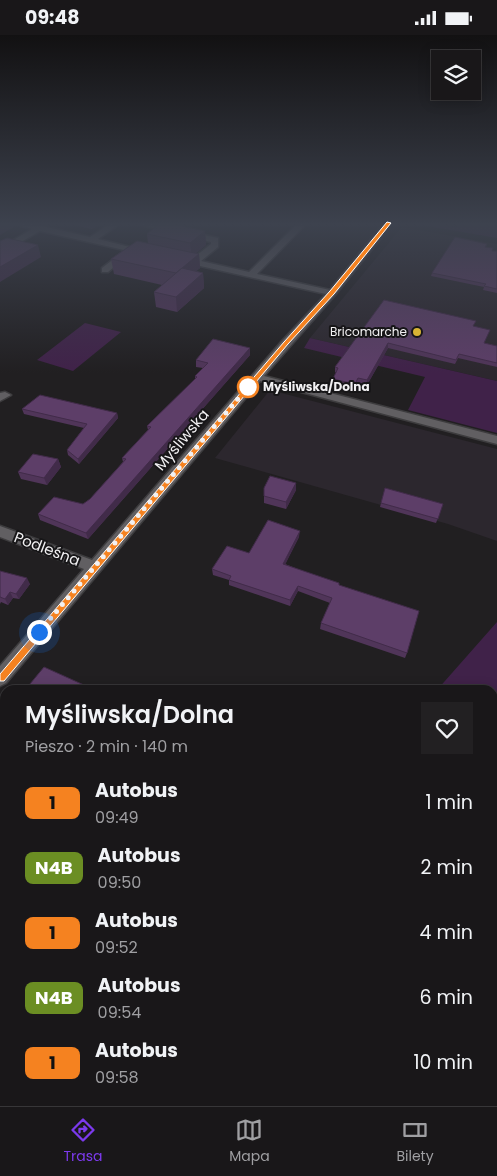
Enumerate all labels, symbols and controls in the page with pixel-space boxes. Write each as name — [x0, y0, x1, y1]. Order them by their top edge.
text: 09:48 — [25, 4, 80, 31]
map controls — [431, 50, 481, 100]
button: layers — [431, 50, 481, 100]
place label: Bricomarche — [330, 323, 407, 340]
marker: Bricomarche — [411, 326, 423, 338]
marker: Myśliwska/Dolna — [237, 376, 259, 398]
place label: Myśliwska/Dolna — [263, 378, 370, 395]
street label: Myśliwska — [150, 404, 214, 475]
street label: Podleśna — [11, 526, 83, 571]
your location — [27, 620, 52, 645]
text: Myśliwska/Dolna — [25, 698, 234, 731]
button: heart — [421, 702, 473, 754]
text: Pieszo · 2 min · 140 m — [25, 735, 188, 758]
text: Autobus — [95, 777, 178, 804]
text: 1 min — [425, 789, 473, 816]
text: 1 — [49, 790, 56, 815]
text: 09:49 — [95, 806, 139, 829]
text: Autobus — [98, 842, 181, 869]
text: 2 min — [421, 854, 473, 881]
text: N4B — [35, 855, 73, 880]
text: 09:50 — [98, 871, 141, 894]
text: Autobus — [95, 907, 178, 934]
text: 4 min — [420, 919, 473, 946]
text: 1 — [49, 920, 56, 945]
text: 09:52 — [95, 936, 138, 959]
text: Autobus — [98, 972, 181, 999]
text: 6 min — [419, 984, 473, 1011]
text: N4B — [35, 985, 73, 1010]
text: 09:54 — [98, 1001, 141, 1024]
text: Autobus — [95, 1037, 178, 1064]
text: 10 min — [414, 1049, 473, 1076]
text: 1 — [49, 1050, 56, 1075]
text: 09:58 — [95, 1066, 139, 1089]
tab: Trasa — [63, 1116, 102, 1167]
tab: Mapa — [229, 1116, 270, 1167]
tab: Bilety — [396, 1116, 434, 1167]

